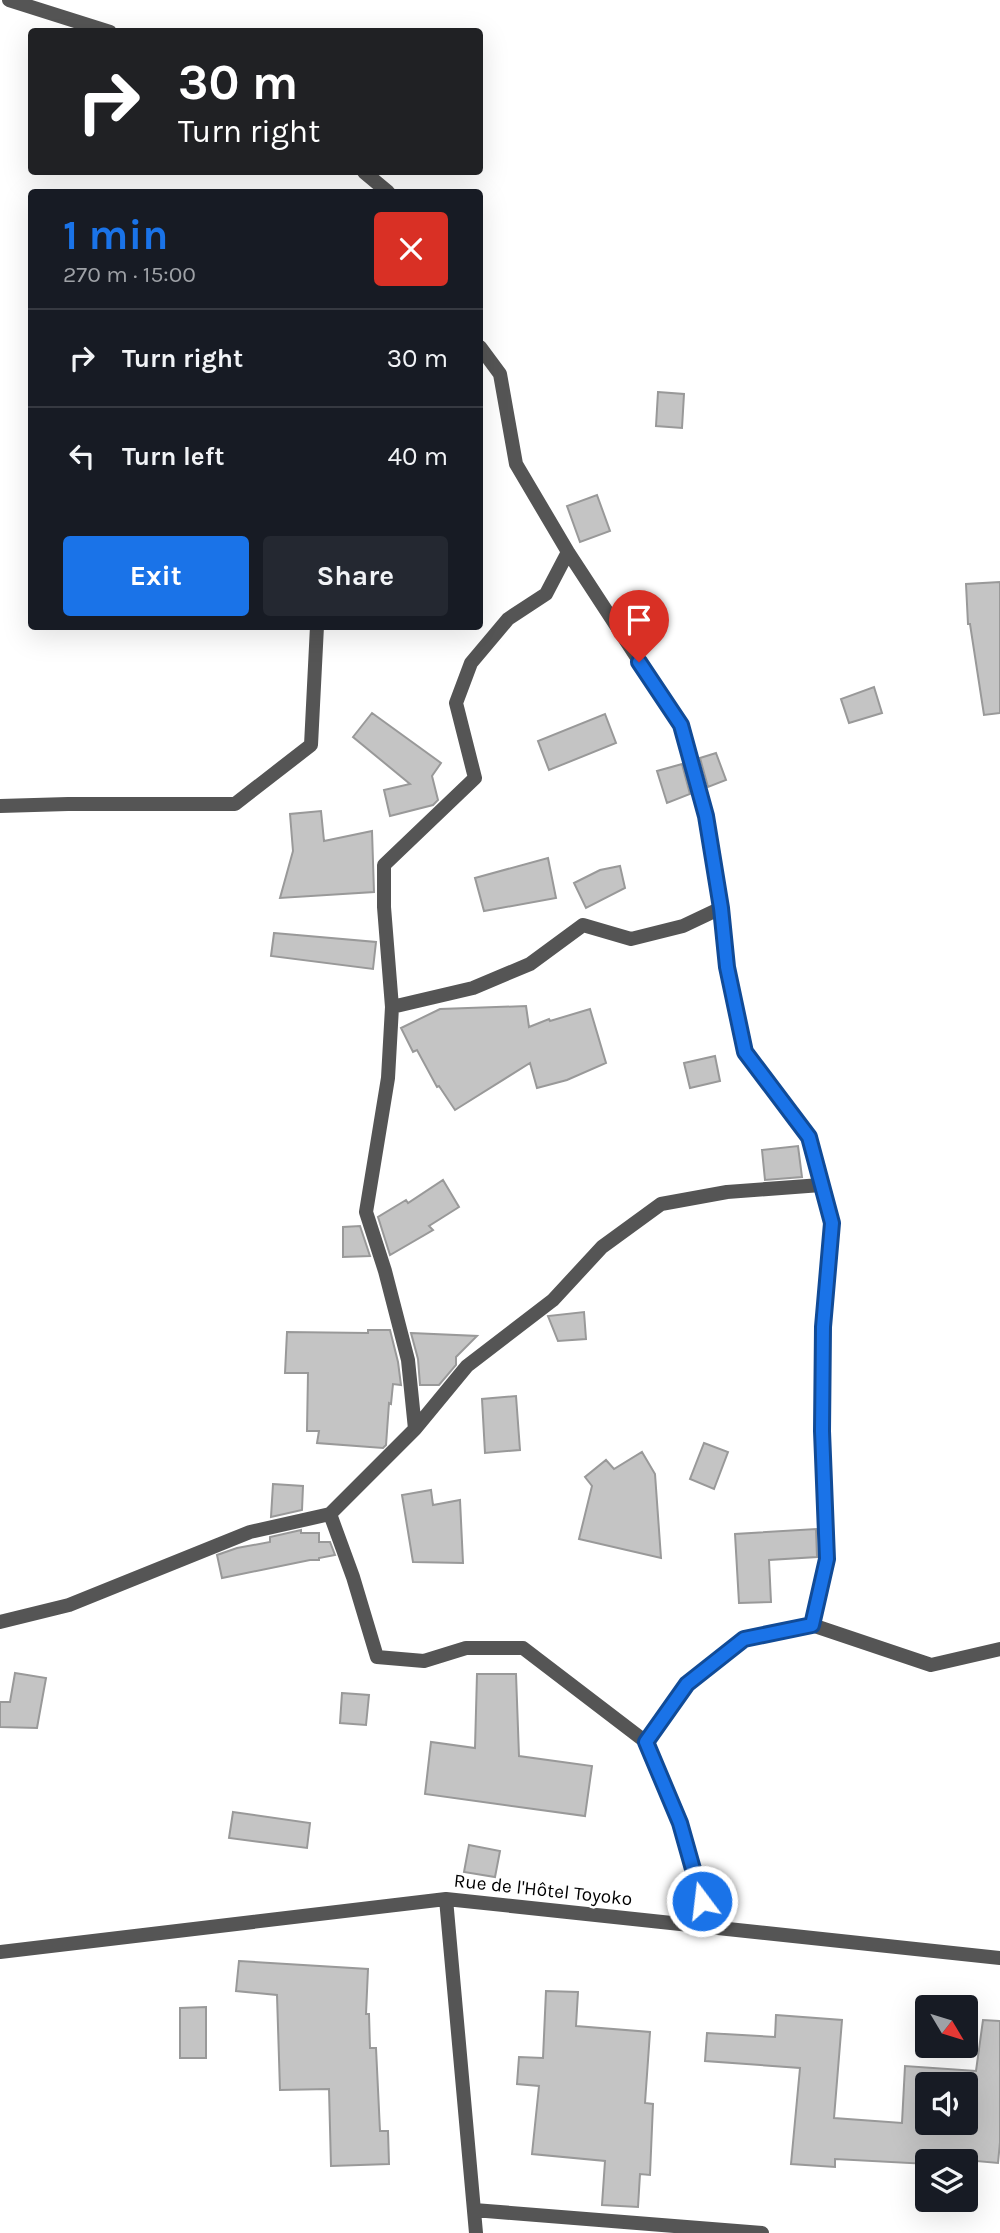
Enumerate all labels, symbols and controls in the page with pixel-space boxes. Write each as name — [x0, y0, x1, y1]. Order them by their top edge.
text: 30 m — [178, 54, 298, 111]
icon: right — [63, 56, 154, 147]
text: Turn right — [178, 113, 320, 150]
text: 1 min — [63, 210, 168, 260]
button: close — [374, 212, 448, 286]
text: 270 m · 15:00 — [63, 261, 196, 288]
icon: right — [63, 339, 101, 377]
text: Turn right — [122, 343, 243, 374]
text: 30 m — [387, 343, 448, 374]
icon: left — [63, 437, 101, 475]
text: Turn left — [122, 441, 224, 472]
text: 40 m — [388, 441, 448, 472]
button: Exit — [63, 536, 249, 616]
button: Share — [263, 536, 448, 616]
pin — [609, 590, 669, 662]
icon: arrive — [620, 601, 658, 639]
position arrow — [665, 1864, 739, 1938]
street label: Rue de l'Hôtel Toyoko — [453, 1870, 633, 1910]
north arrow — [915, 1995, 978, 2058]
map controls — [915, 1995, 978, 2212]
button: sound — [915, 2072, 978, 2135]
button: layers — [915, 2149, 978, 2212]

